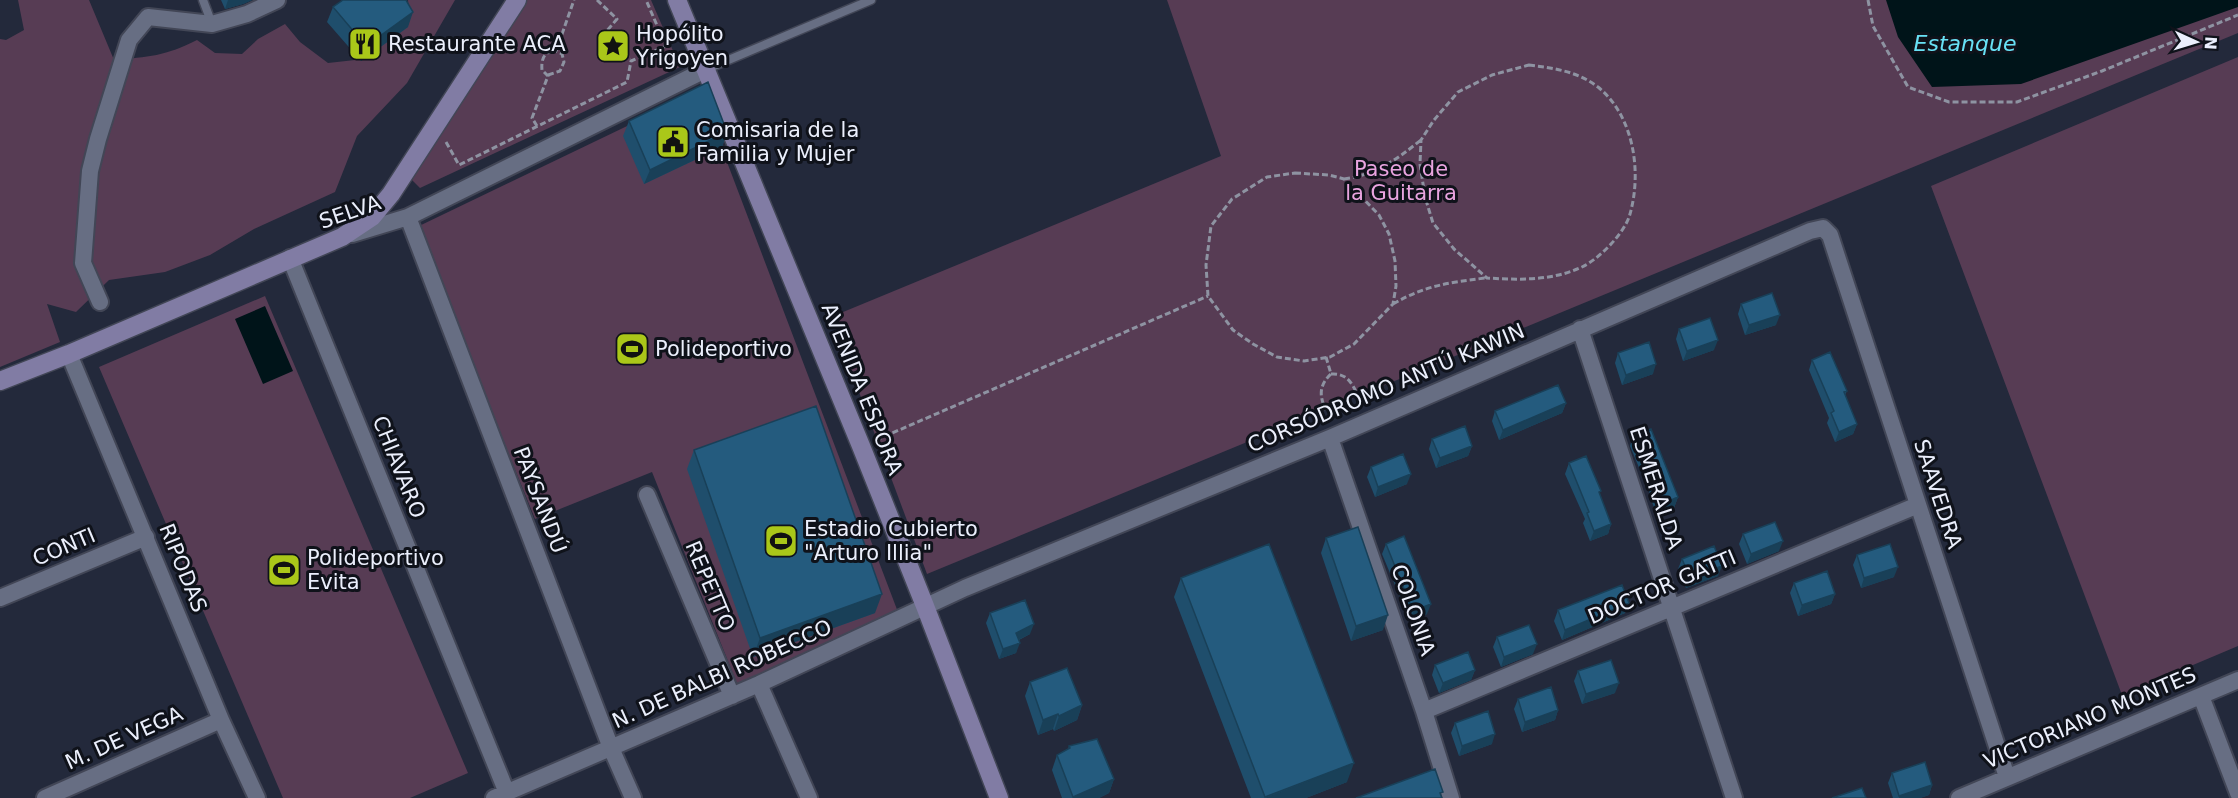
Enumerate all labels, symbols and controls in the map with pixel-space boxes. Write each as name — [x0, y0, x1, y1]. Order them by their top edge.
north arrow — [2166, 12, 2226, 72]
place label: Hopólito Yrigoyen — [635, 22, 728, 70]
restaurant icon: Restaurante ACA — [347, 26, 383, 62]
place icon: Hopólito Yrigoyen — [595, 28, 631, 64]
water label: Estanque — [1914, 31, 2016, 56]
place label: Restaurante ACA — [388, 32, 566, 56]
text: N — [2201, 36, 2220, 50]
place label: Comisaria de la Familia y Mujer — [696, 118, 859, 166]
public building icon: Comisaria de la Familia y Mujer — [655, 124, 691, 160]
park label: Paseo de la Guitarra — [1345, 157, 1457, 205]
street label: SELVA — [316, 190, 384, 234]
street label: AVENIDA ESPORA — [817, 300, 908, 479]
street label: CORSÓDROMO ANTÚ KAWIN — [1244, 318, 1528, 457]
sports icon: Polideportivo — [614, 331, 650, 367]
place label: Polideportivo — [655, 337, 792, 361]
street label: CHIAVARO — [368, 412, 430, 522]
street label: ESMERALDA — [1625, 423, 1687, 553]
street label: SAAVEDRA — [1909, 436, 1967, 552]
street label: PAYSANDÚ — [509, 443, 572, 557]
place label: Estadio Cubierto "Arturo Illia" — [804, 517, 978, 565]
street label: RIPODAS — [154, 520, 212, 616]
street label: CONTI — [29, 523, 99, 571]
sports icon: Estadio Cubierto "Arturo Illia" — [763, 523, 799, 559]
street label: REPETTO — [680, 537, 740, 635]
street label: DOCTOR GATTI — [1584, 545, 1740, 629]
place label: Polideportivo Evita — [307, 546, 444, 594]
sports icon: Polideportivo Evita — [266, 552, 302, 588]
street label: COLONIA — [1386, 561, 1440, 659]
street label: N. DE BALBI ROBECCO — [609, 615, 835, 733]
street label: VICTORIANO MONTES — [1980, 662, 2200, 774]
street label: M. DE VEGA — [62, 701, 187, 775]

